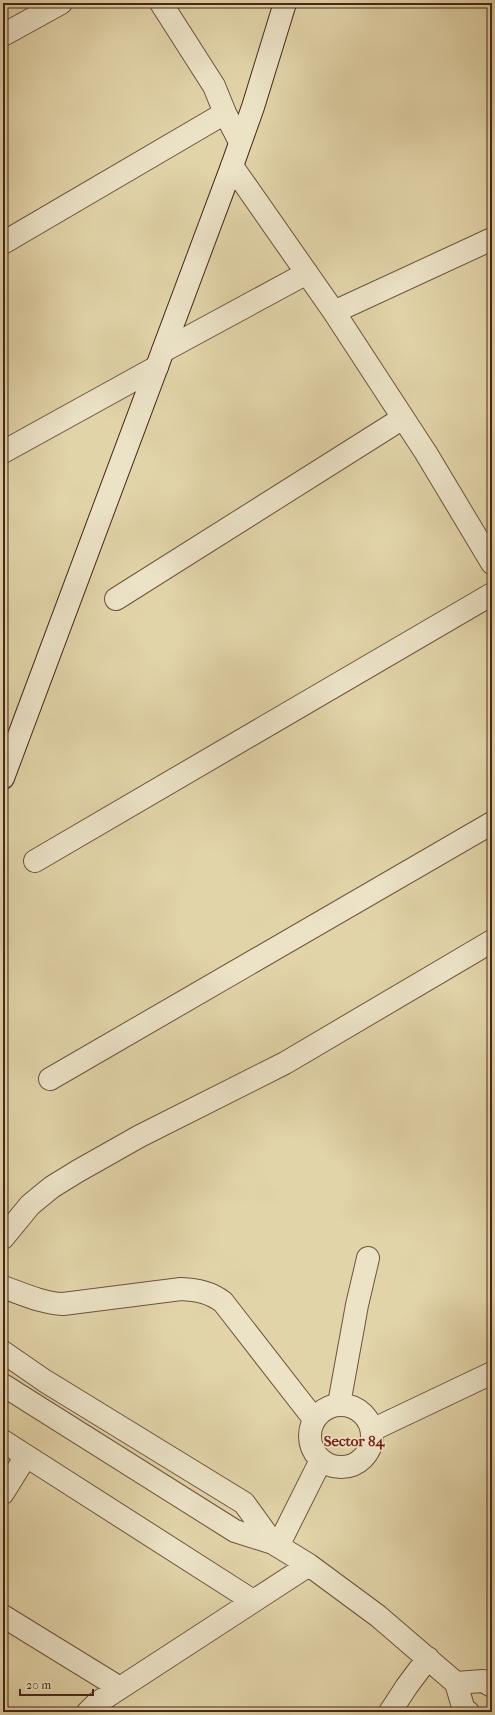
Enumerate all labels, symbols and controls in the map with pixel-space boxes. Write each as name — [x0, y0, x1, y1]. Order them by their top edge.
district label: Sector 84 — [324, 1432, 385, 1450]
scale bar — [20, 1671, 93, 1697]
text: 20 m — [26, 1678, 51, 1692]

